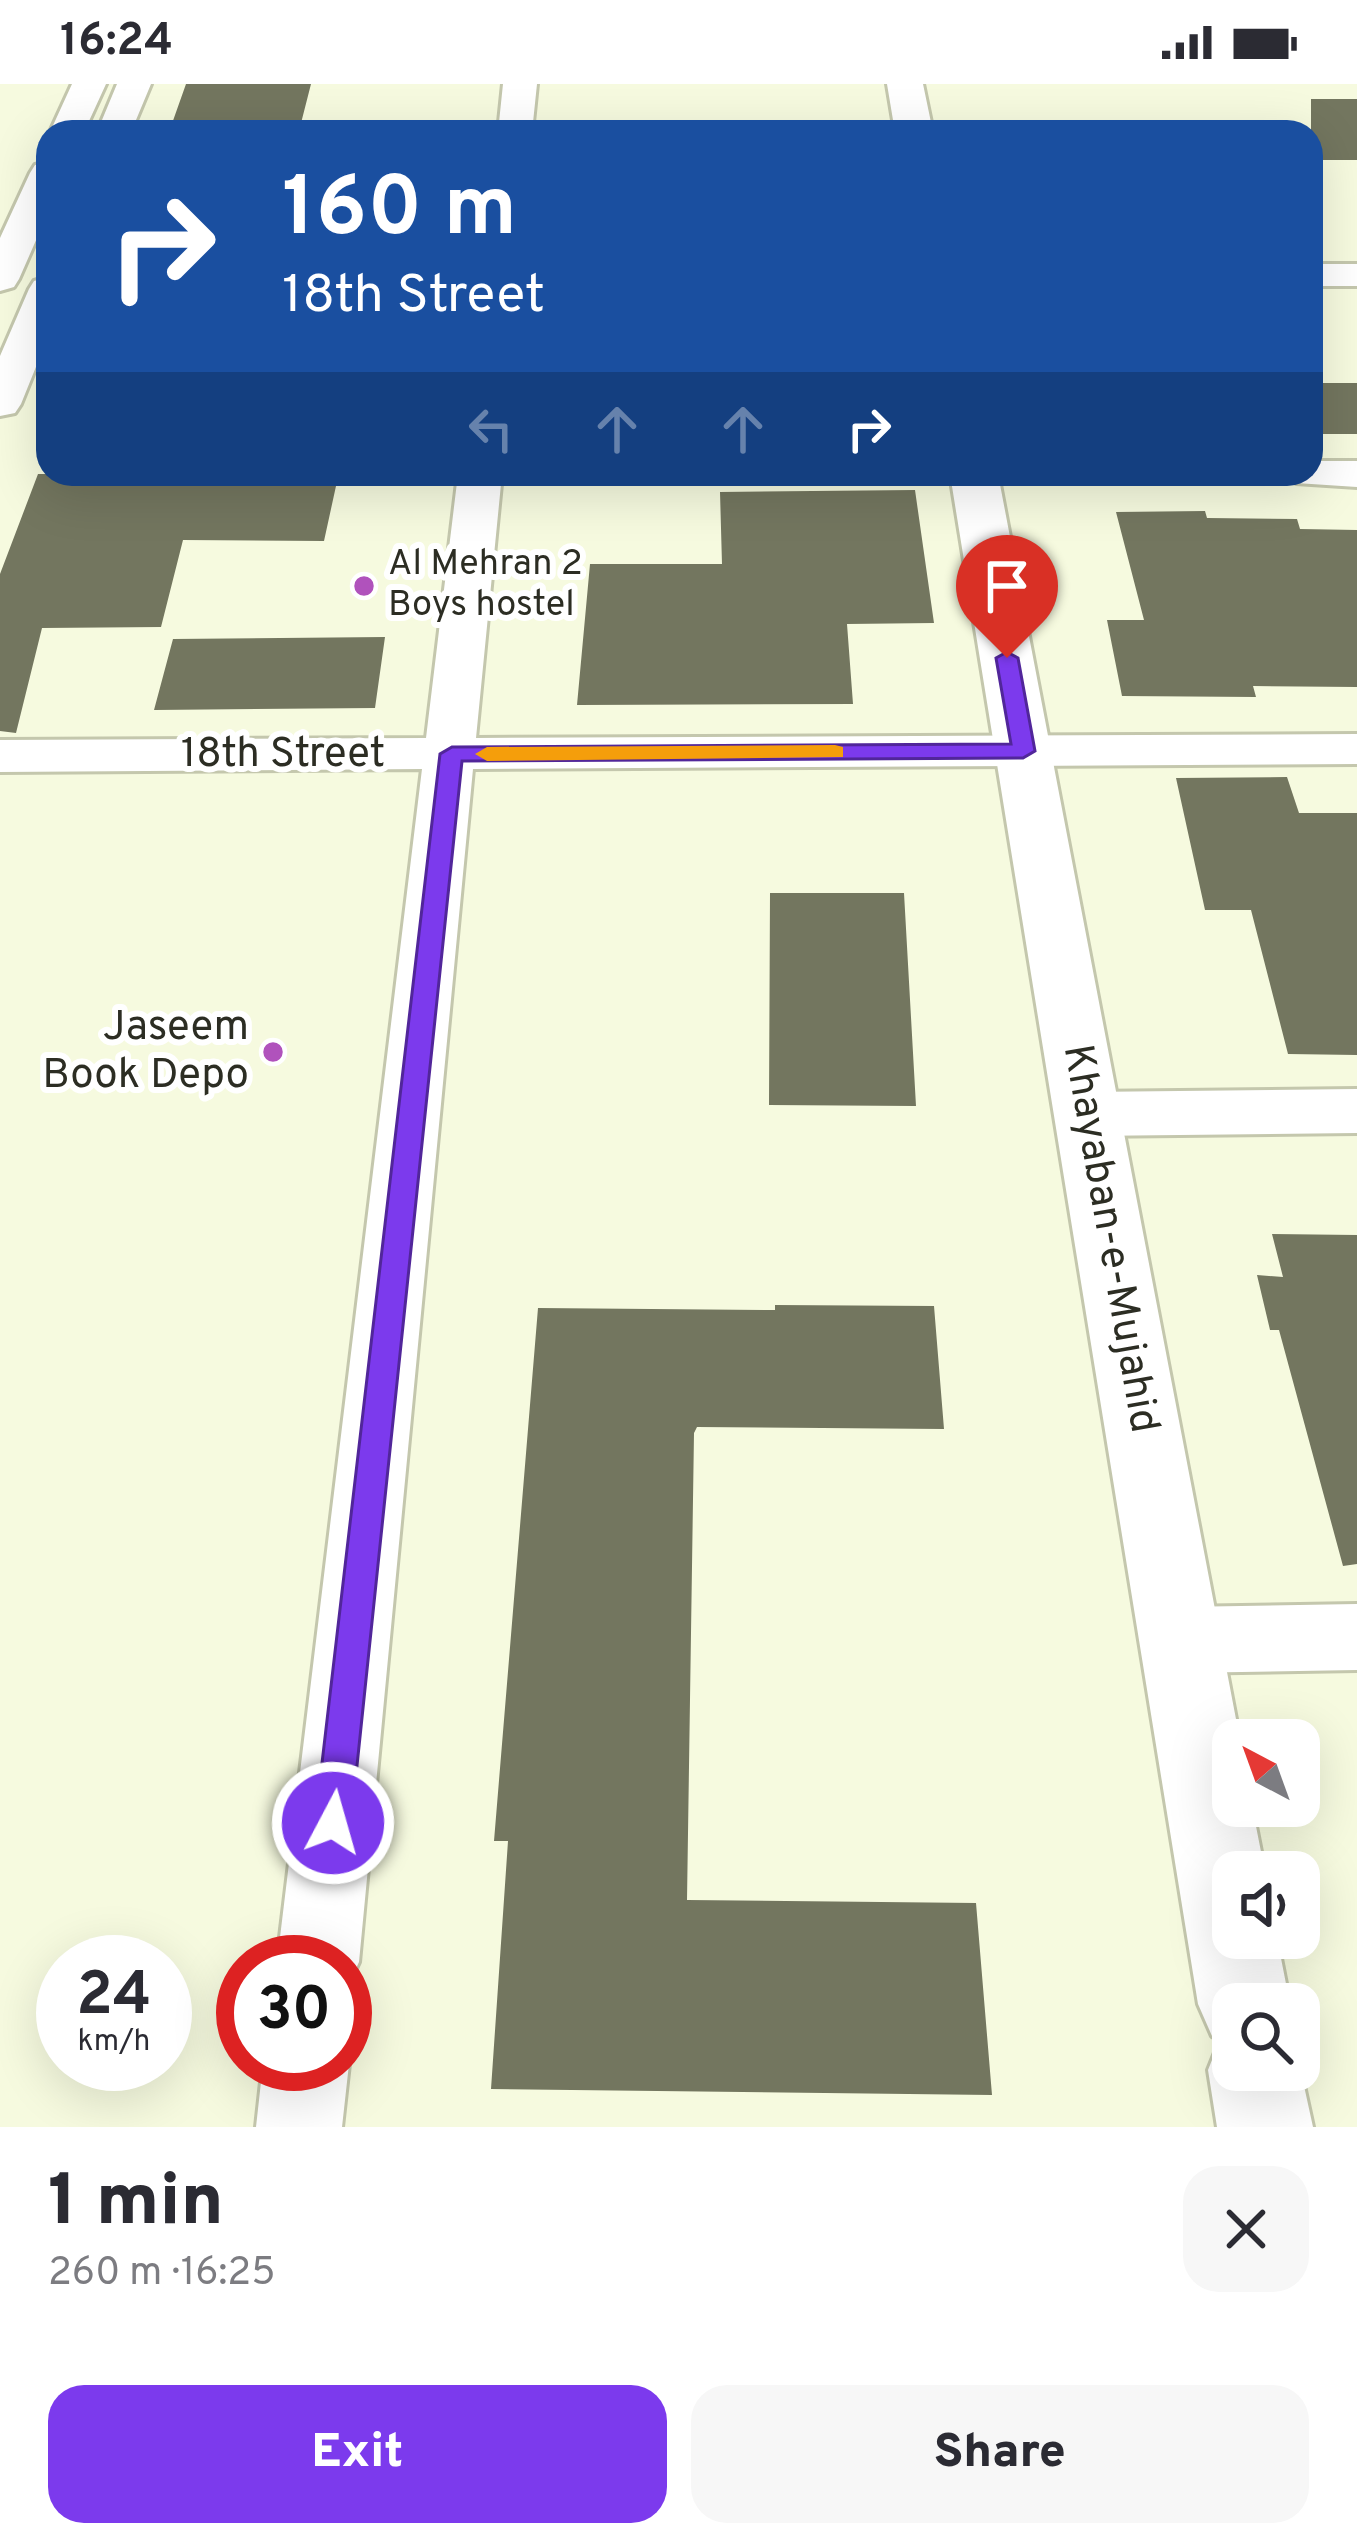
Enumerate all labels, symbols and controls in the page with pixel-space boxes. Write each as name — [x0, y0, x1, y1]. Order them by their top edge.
text: 16:24 — [60, 14, 173, 71]
text: 160 m — [282, 159, 517, 265]
icon: right — [84, 168, 240, 324]
text: 18th Street — [282, 263, 545, 332]
icon: left — [458, 396, 524, 462]
icon: ahead — [584, 396, 650, 462]
icon: ahead — [710, 396, 776, 462]
icon: right — [836, 396, 902, 462]
pin — [956, 535, 1058, 658]
place label: Al Mehran 2 Boys hostel — [388, 542, 583, 629]
icon: arrive — [974, 553, 1040, 619]
marker: Al Mehran 2 Boys hostel — [351, 573, 377, 599]
street label: 18th Street — [181, 729, 385, 782]
place label: Jaseem Book Depo — [42, 1002, 249, 1103]
marker: Jaseem Book Depo — [260, 1039, 286, 1065]
street label: Khayaban-e-Mujahid — [1049, 1041, 1169, 1437]
north arrow — [1212, 1719, 1320, 1827]
map controls — [1212, 1719, 1320, 2091]
position arrow — [270, 1760, 396, 1886]
button: sound — [1212, 1851, 1320, 1959]
speed limit sign: 30 — [216, 1935, 372, 2091]
text: 24 — [76, 1960, 152, 2036]
button: search — [1212, 1983, 1320, 2091]
text: km/h — [78, 2024, 150, 2061]
text: 1 min — [48, 2159, 224, 2251]
button: close — [1183, 2166, 1309, 2292]
text: 260 m · 16:25 — [48, 2250, 275, 2299]
button: Exit — [48, 2385, 667, 2523]
button: Share — [691, 2385, 1309, 2523]

